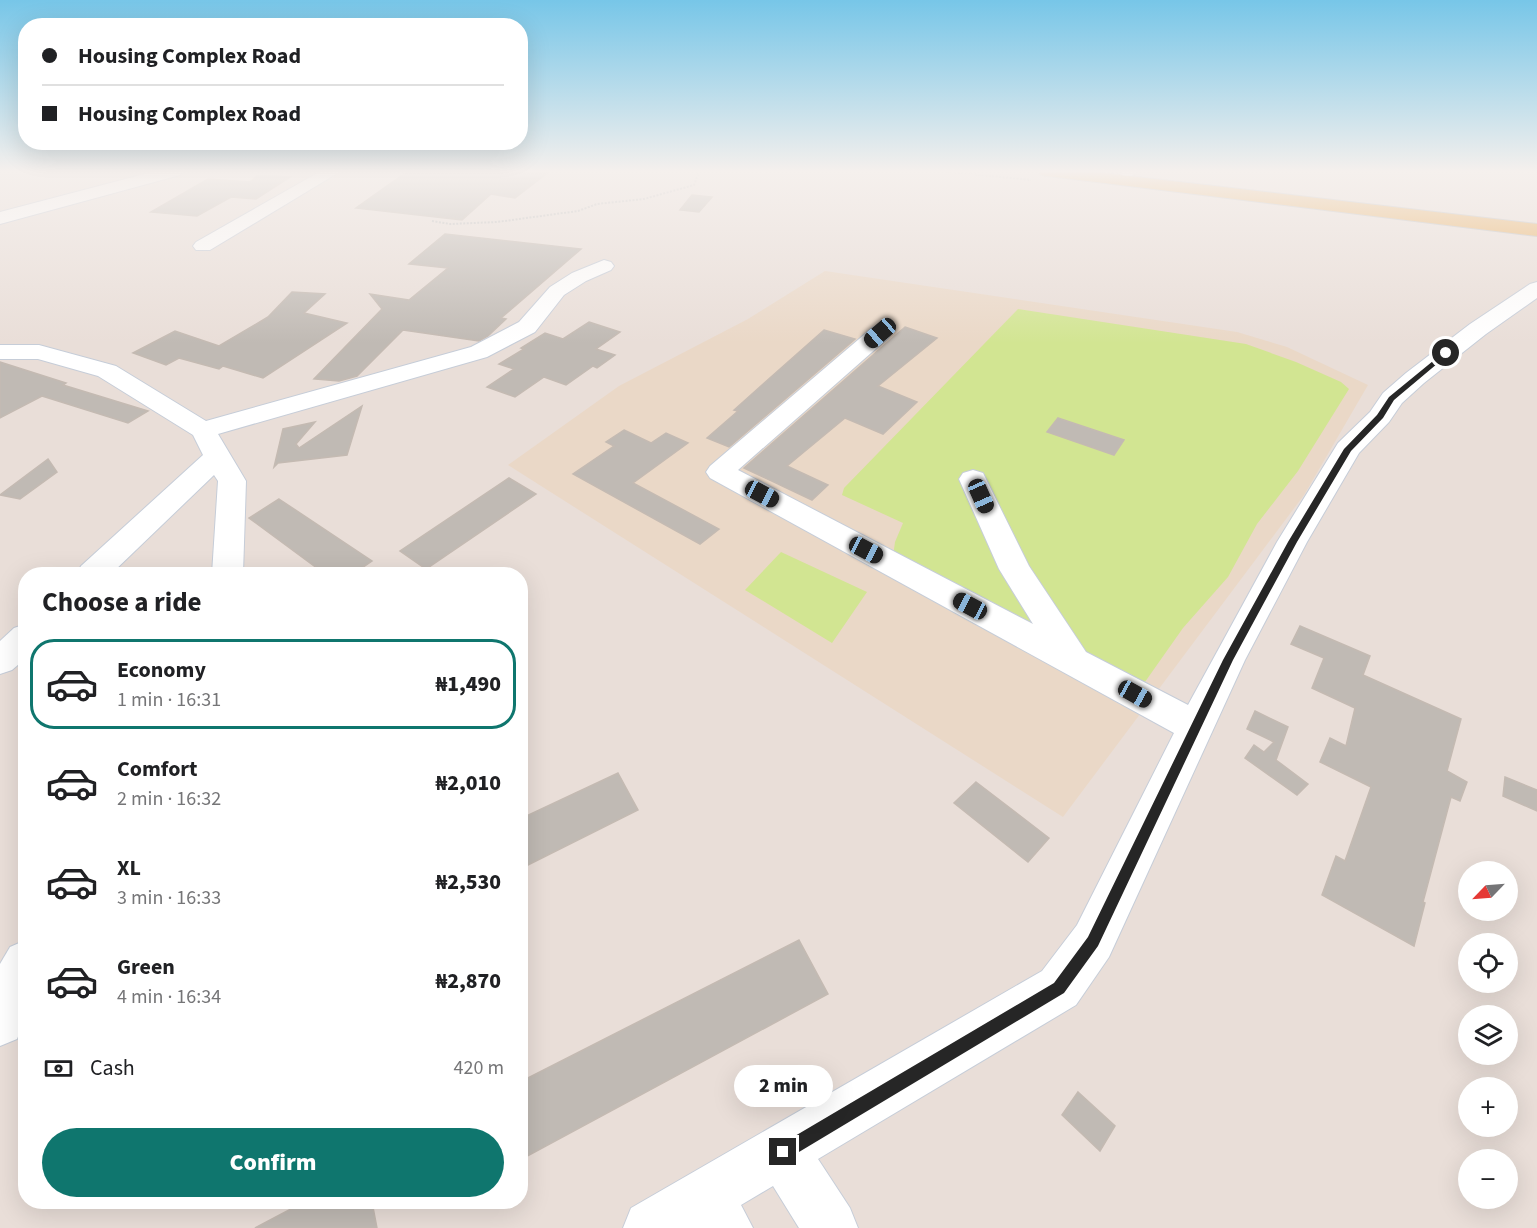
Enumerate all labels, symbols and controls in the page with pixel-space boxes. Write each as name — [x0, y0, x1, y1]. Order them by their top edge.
text: Housing Complex Road — [78, 40, 301, 72]
text: Housing Complex Road — [78, 98, 301, 130]
car — [861, 314, 899, 352]
route start — [1432, 339, 1459, 366]
car — [965, 476, 997, 516]
car — [742, 478, 782, 510]
car — [846, 534, 886, 566]
text: Choose a ride — [42, 583, 202, 622]
car — [950, 590, 990, 622]
text: Economy — [117, 654, 206, 686]
icon: car — [45, 657, 99, 711]
text: ₦1,490 — [435, 668, 501, 700]
car — [1115, 677, 1155, 711]
text: 1 min · 16:31 — [117, 686, 221, 714]
text: Comfort — [117, 753, 198, 785]
icon: car — [45, 756, 99, 810]
text: ₦2,010 — [435, 767, 501, 799]
text: 2 min · 16:32 — [117, 785, 221, 813]
text: XL — [117, 852, 141, 884]
icon: car — [45, 855, 99, 909]
north arrow — [1458, 861, 1518, 921]
map controls — [1458, 861, 1518, 1209]
text: ₦2,530 — [435, 866, 501, 898]
text: 3 min · 16:33 — [117, 884, 221, 912]
button: locate — [1458, 933, 1518, 993]
text: Green — [117, 951, 175, 983]
icon: car — [45, 954, 99, 1008]
text: ₦2,870 — [435, 965, 501, 997]
text: 4 min · 16:34 — [117, 983, 221, 1011]
button: layers — [1458, 1005, 1518, 1065]
icon: cash — [42, 1052, 75, 1085]
text: Cash — [90, 1052, 135, 1084]
text: 420 m — [454, 1054, 504, 1082]
callout: 2 min — [734, 1065, 832, 1107]
text: 2 min — [759, 1072, 808, 1100]
button: + — [1458, 1077, 1518, 1137]
button: Confirm — [42, 1128, 504, 1197]
route end — [769, 1138, 796, 1165]
button: − — [1458, 1149, 1518, 1209]

